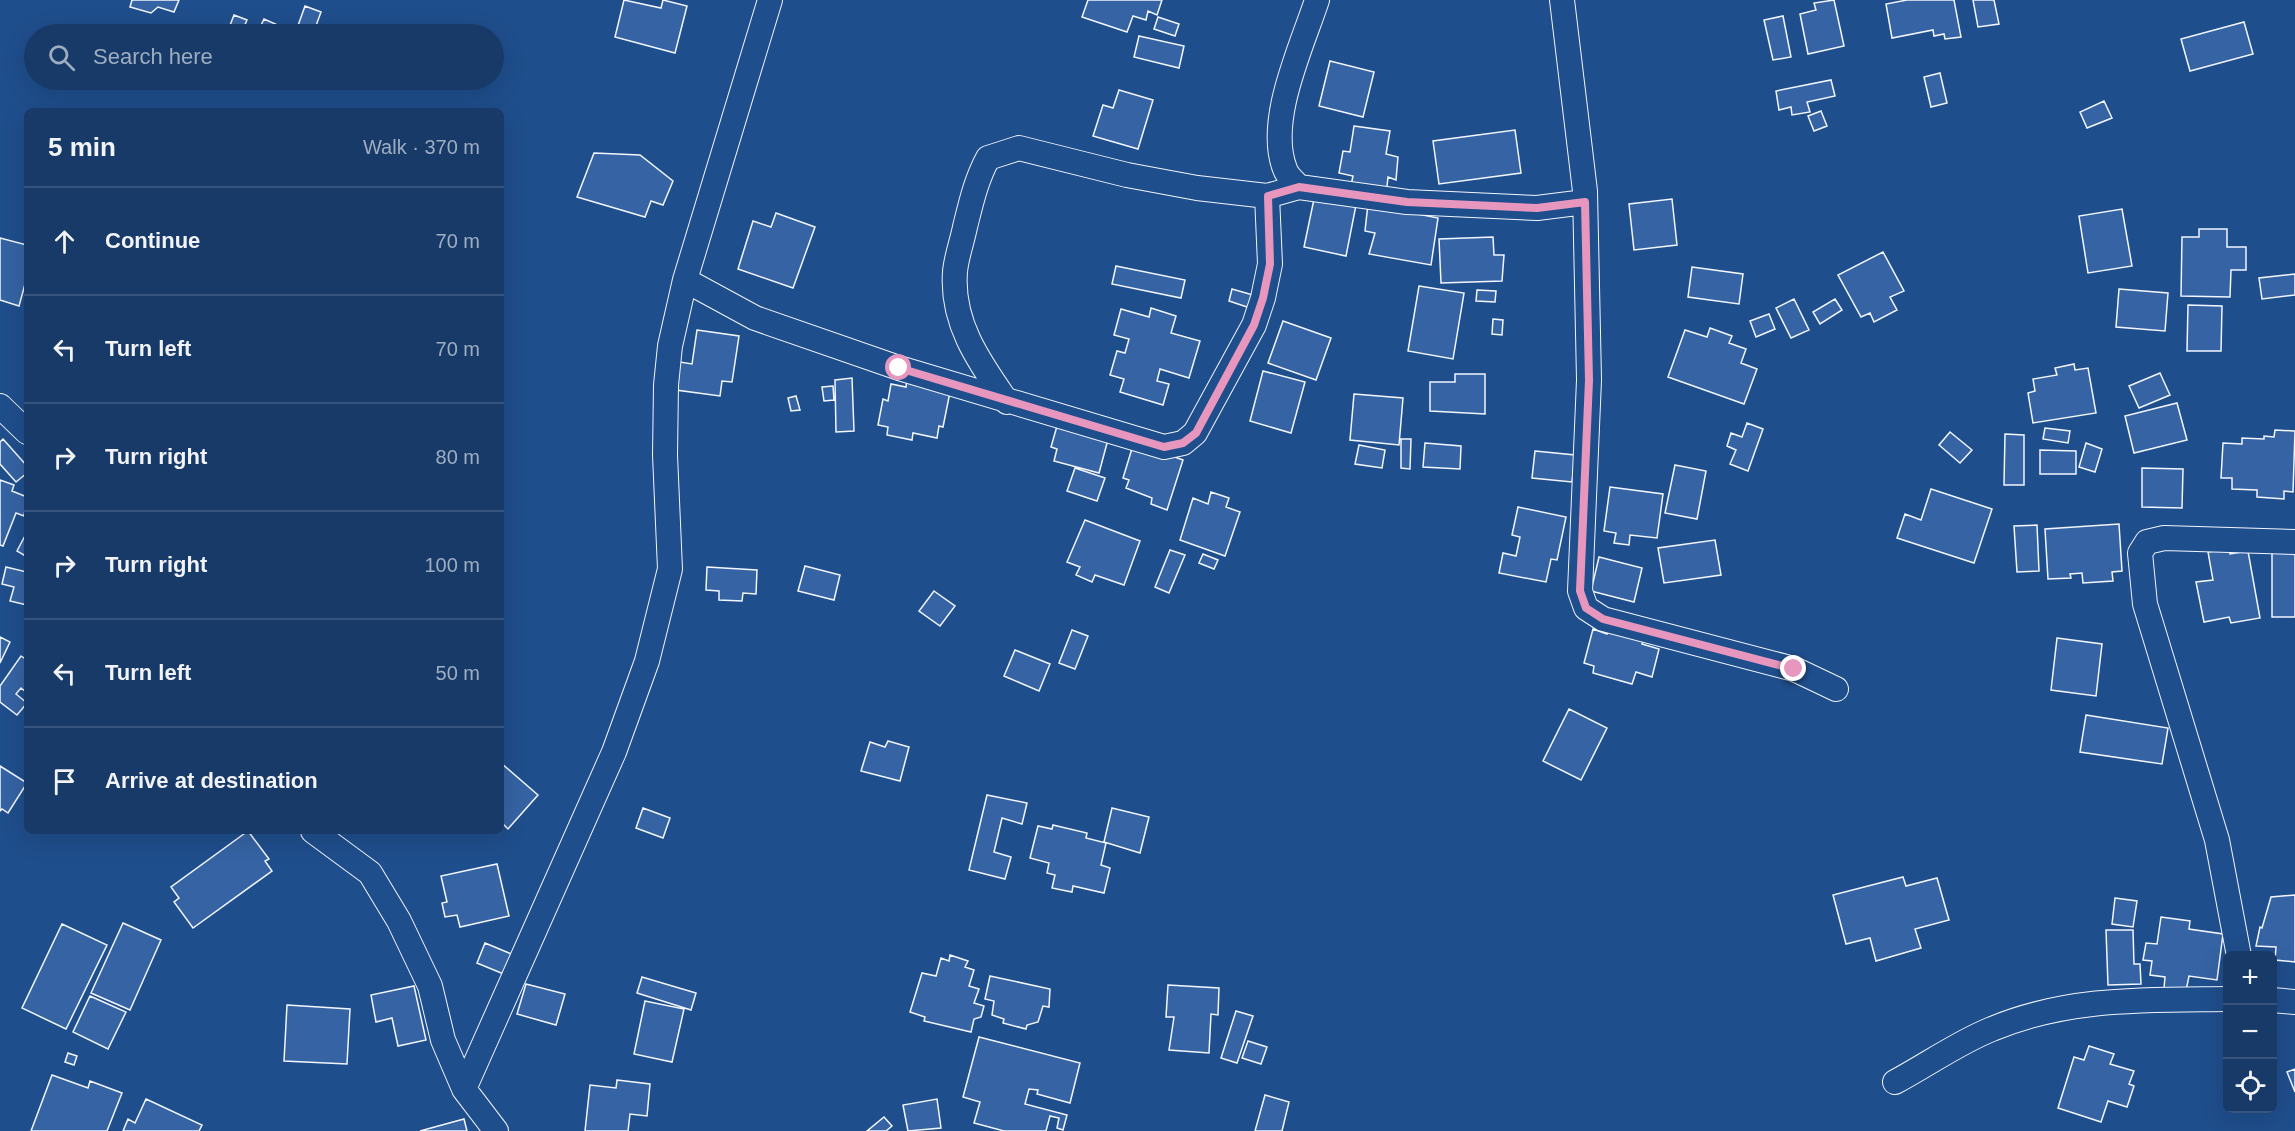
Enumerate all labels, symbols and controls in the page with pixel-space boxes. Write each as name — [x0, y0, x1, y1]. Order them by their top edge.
search box — [24, 24, 504, 90]
icon: search — [45, 41, 78, 74]
text: Search here — [93, 44, 213, 69]
text: 5 min — [48, 132, 116, 162]
text: Walk · 370 m — [363, 136, 480, 158]
icon: ahead — [48, 225, 81, 258]
text: Continue — [105, 228, 200, 253]
text: 70 m — [436, 230, 480, 252]
icon: left — [48, 333, 81, 366]
text: Turn left — [105, 336, 191, 361]
text: 70 m — [436, 338, 480, 360]
route start — [885, 354, 911, 380]
icon: right — [48, 441, 81, 474]
text: Turn right — [105, 444, 207, 469]
text: 80 m — [436, 446, 480, 468]
icon: right — [48, 549, 81, 582]
text: Turn right — [105, 552, 207, 577]
text: 100 m — [424, 554, 480, 576]
route end — [1780, 655, 1806, 681]
icon: left — [48, 657, 81, 690]
text: Turn left — [105, 660, 191, 685]
text: 50 m — [436, 662, 480, 684]
icon: arrive — [48, 765, 81, 798]
text: Arrive at destination — [105, 768, 318, 793]
map controls — [2223, 951, 2277, 1113]
button: + — [2223, 951, 2277, 1005]
button: − — [2223, 1005, 2277, 1059]
button: locate — [2223, 1059, 2277, 1113]

